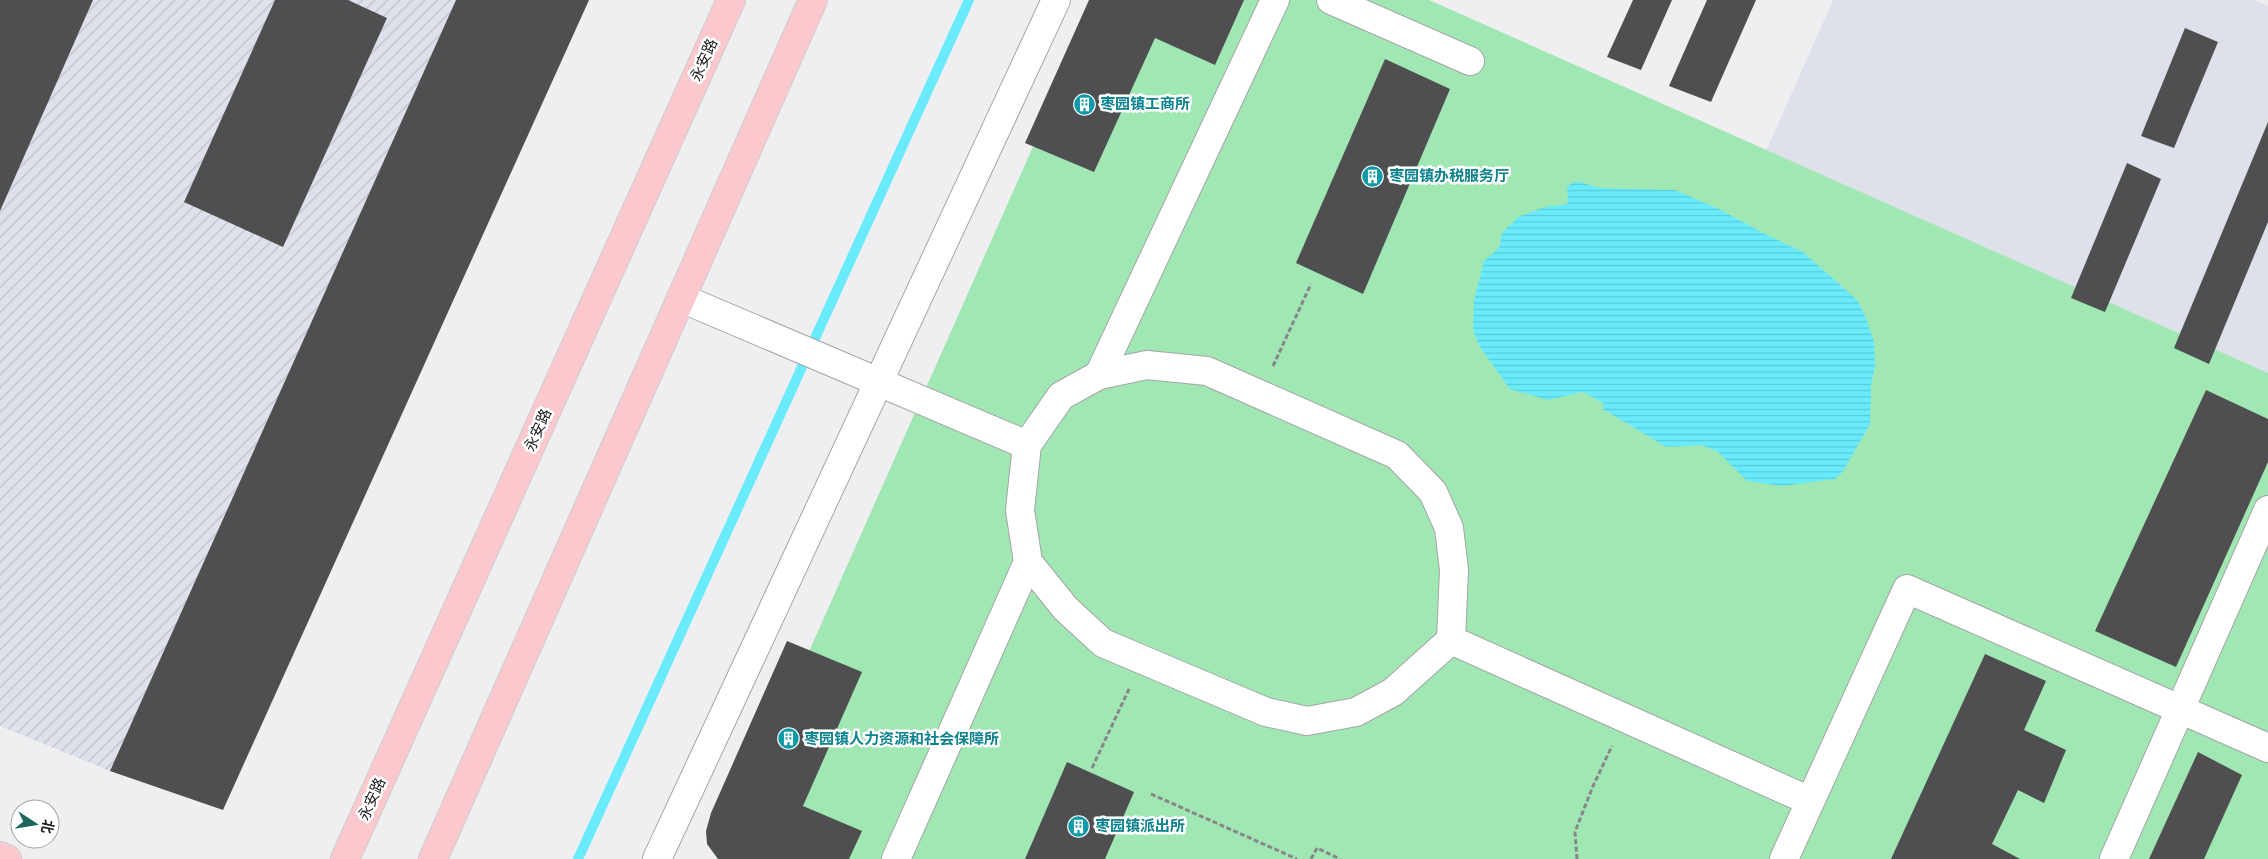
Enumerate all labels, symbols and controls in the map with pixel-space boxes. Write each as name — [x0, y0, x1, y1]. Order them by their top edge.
street label: 永安路 — [687, 36, 720, 84]
building icon: 枣园镇工商所 — [1072, 92, 1096, 116]
place label: 枣园镇工商所 — [1100, 95, 1190, 112]
building icon: 枣园镇办税服务厅 — [1361, 164, 1385, 188]
place label: 枣园镇办税服务厅 — [1389, 167, 1509, 184]
street label: 永安路 — [521, 406, 554, 454]
building icon: 枣园镇人力资源和社会保障所 — [776, 727, 800, 751]
place label: 枣园镇人力资源和社会保障所 — [804, 730, 999, 747]
street label: 永安路 — [355, 775, 388, 823]
north arrow — [10, 799, 60, 849]
building icon: 枣园镇派出所 — [1067, 814, 1091, 838]
place label: 枣园镇派出所 — [1095, 817, 1185, 834]
text: 北 — [38, 818, 57, 835]

